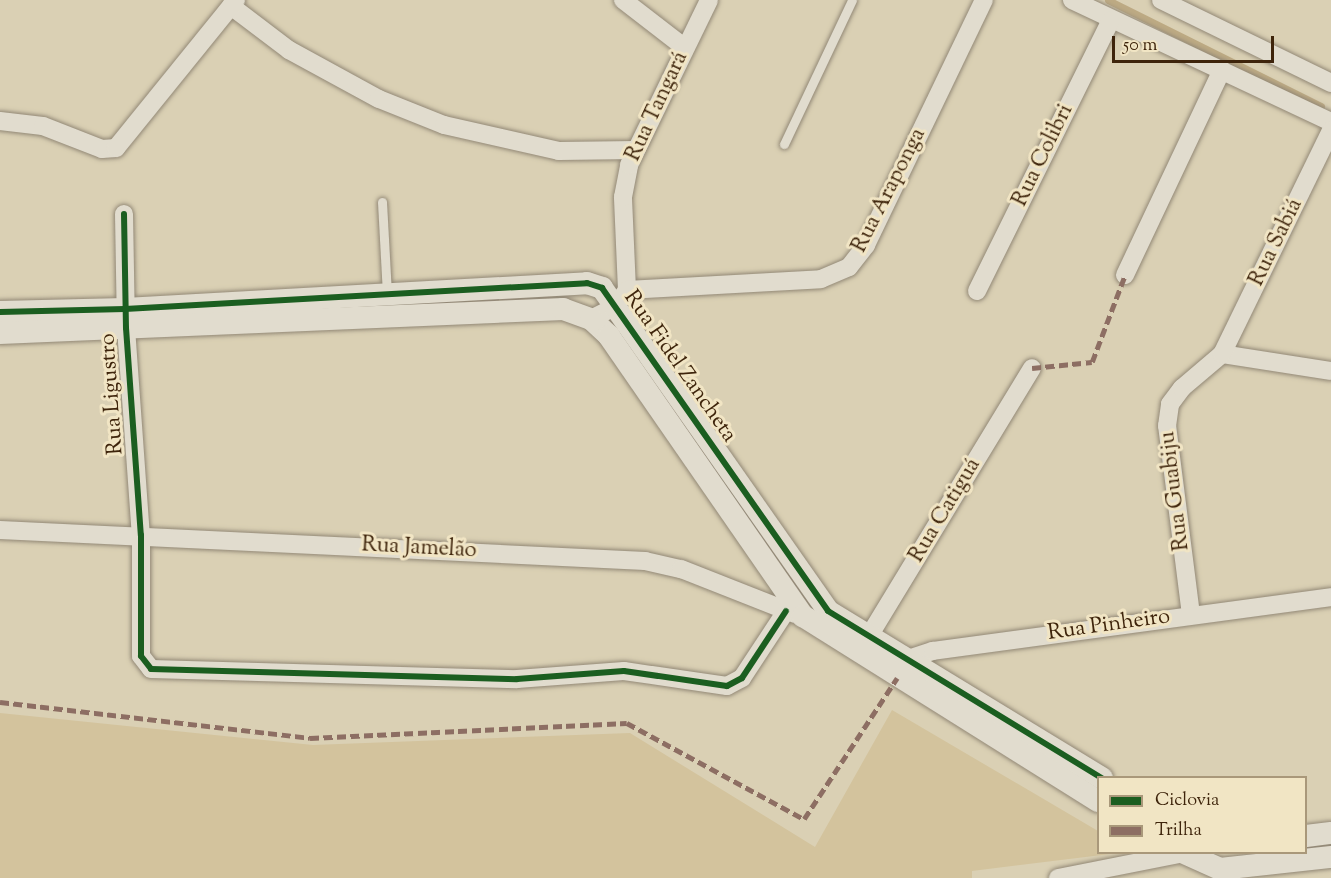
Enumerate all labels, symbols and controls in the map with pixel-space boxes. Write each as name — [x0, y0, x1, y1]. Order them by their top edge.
scale bar — [1115, 24, 1277, 62]
text: 50 m — [1123, 33, 1157, 59]
street label: Rua Tangará — [621, 48, 695, 166]
street label: Rua Colibri — [1008, 101, 1080, 211]
street label: Rua Araponga — [847, 124, 933, 258]
street label: Rua Sabiá — [1245, 195, 1309, 291]
street label: Rua Fidel Zancheta — [617, 286, 741, 448]
street label: Rua Ligustro — [96, 332, 130, 456]
street label: Rua Guabiju — [1156, 430, 1196, 552]
street label: Rua Catiguá — [905, 454, 987, 568]
street label: Rua Jamelão — [361, 533, 477, 565]
street label: Rua Pinheiro — [1046, 604, 1172, 648]
legend — [1097, 776, 1307, 854]
text: Ciclovia — [1155, 788, 1219, 814]
text: Trilha — [1155, 818, 1202, 844]

